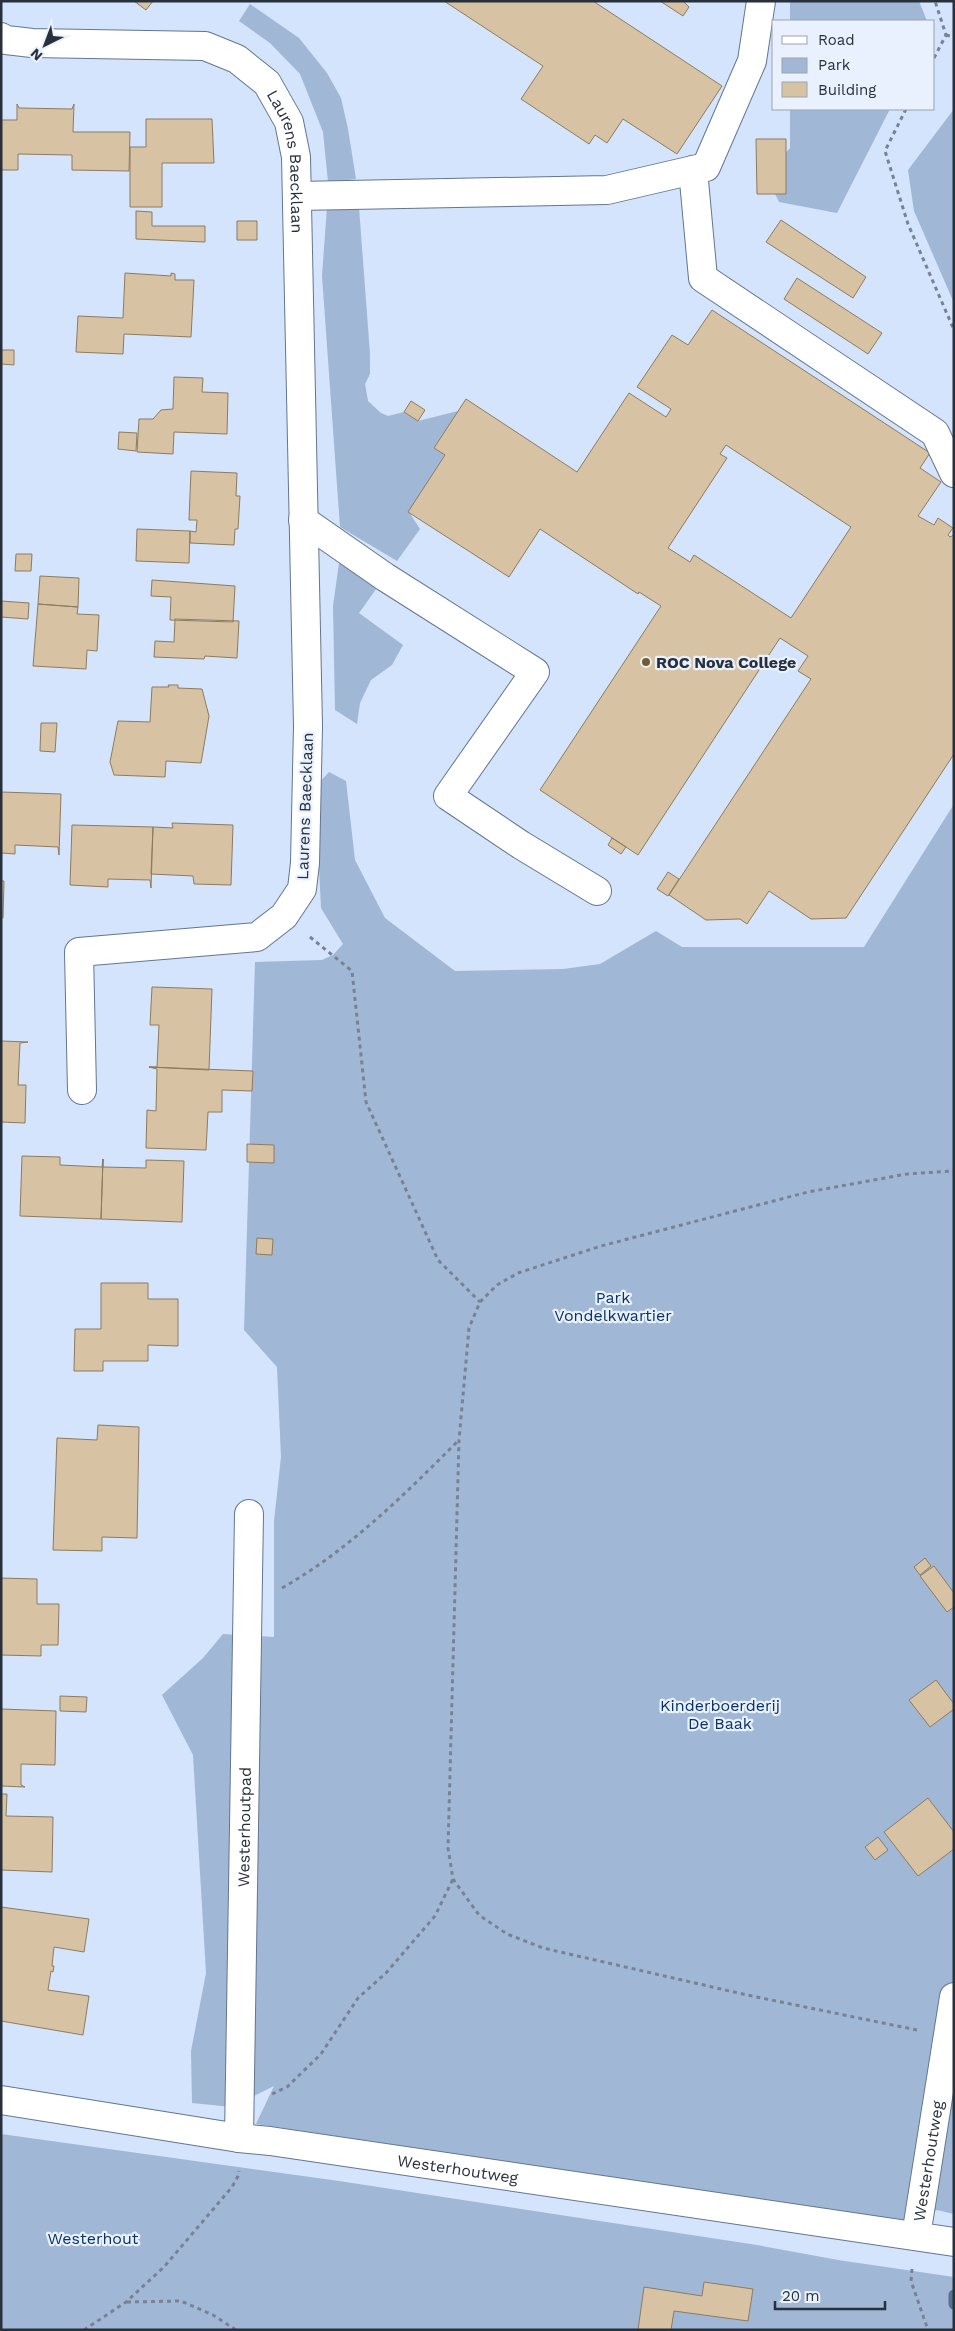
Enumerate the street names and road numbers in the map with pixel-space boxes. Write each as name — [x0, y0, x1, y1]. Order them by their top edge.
street label: Laurens Baecklaan — [263, 86, 307, 234]
street label: Laurens Baecklaan — [293, 732, 317, 880]
street label: Westerhoutpad — [234, 1767, 254, 1887]
street label: Westerhoutweg — [909, 2099, 947, 2223]
street label: Westerhoutweg — [396, 2150, 520, 2187]

